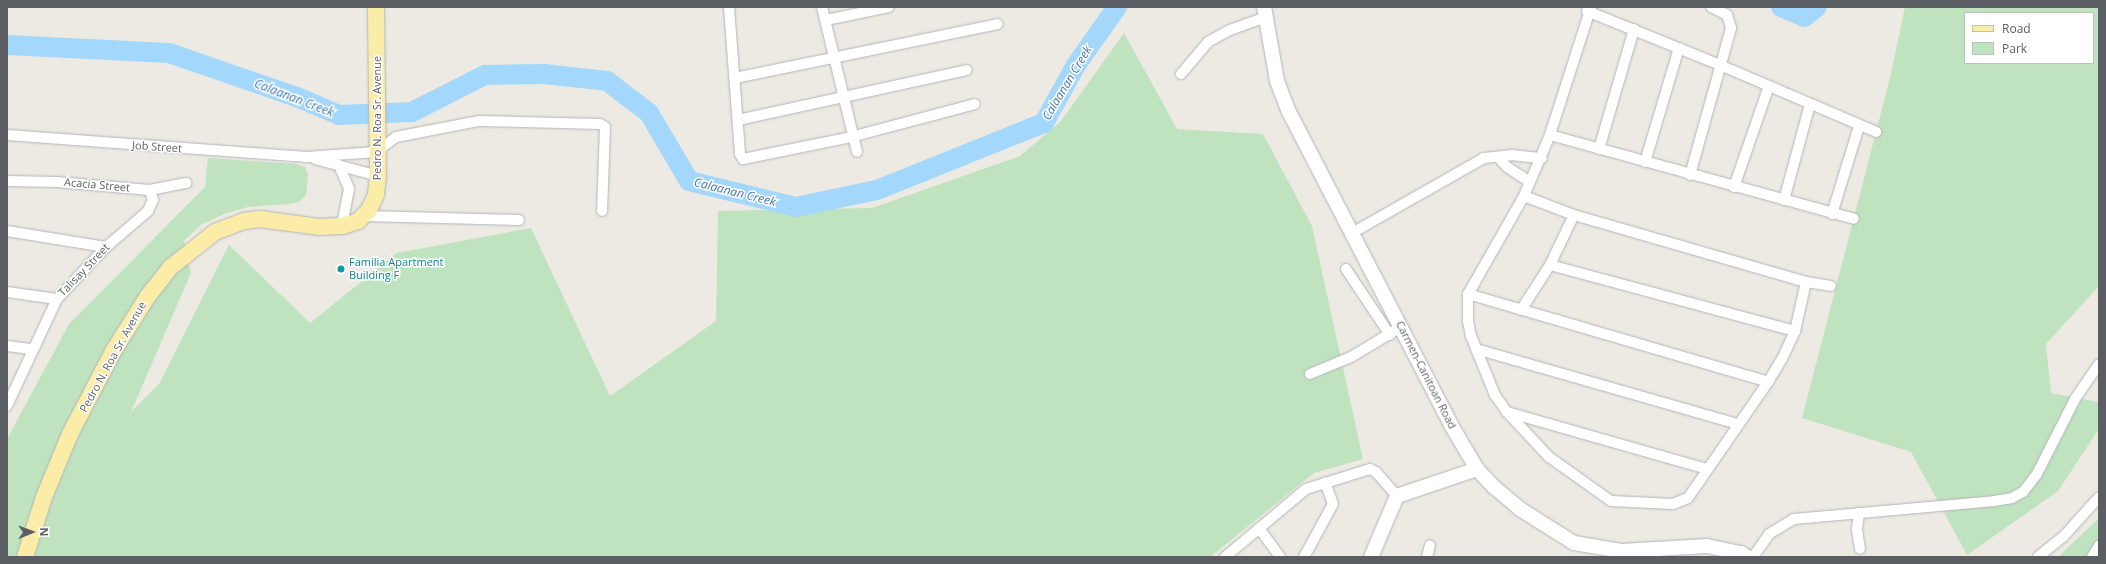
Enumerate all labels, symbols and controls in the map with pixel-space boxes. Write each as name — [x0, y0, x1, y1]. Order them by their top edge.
legend — [1964, 12, 2094, 64]
text: Road — [2002, 20, 2031, 37]
text: Park — [2002, 40, 2027, 57]
water label: Calaanan Creek — [1039, 43, 1095, 123]
street label: Pedro N. Roa Sr. Avenue — [370, 56, 384, 180]
water label: Calaanan Creek — [252, 76, 336, 120]
street label: Job Street — [132, 139, 182, 155]
water label: Calaanan Creek — [693, 175, 777, 209]
street label: Acacia Street — [64, 176, 130, 194]
street label: Talisay Street — [56, 241, 112, 299]
place label: Familia Apartment Building F — [349, 256, 444, 282]
marker: Familia Apartment Building F — [336, 264, 346, 274]
street label: Pedro N. Roa Sr. Avenue — [77, 299, 149, 415]
street label: Carmen-Canitoan Road — [1393, 319, 1459, 431]
north arrow — [12, 512, 52, 552]
text: N — [37, 527, 52, 536]

